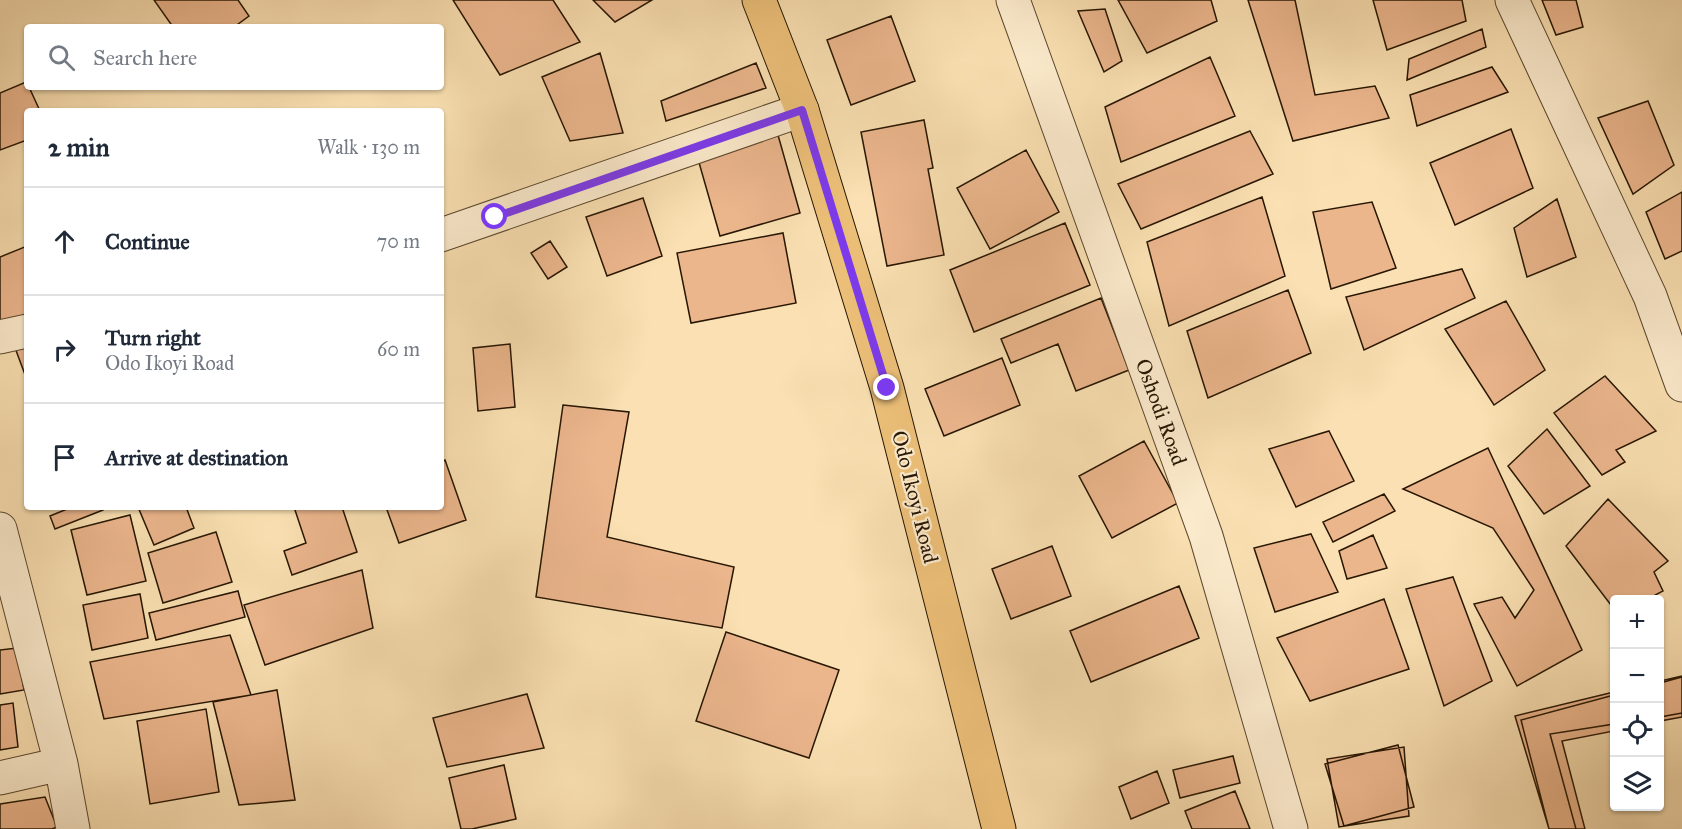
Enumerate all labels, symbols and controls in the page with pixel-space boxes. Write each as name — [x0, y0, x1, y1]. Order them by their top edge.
search box — [24, 24, 444, 90]
icon: search — [45, 41, 78, 74]
text: Search here — [93, 44, 197, 71]
text: 2 min — [48, 131, 109, 163]
text: Walk · 130 m — [317, 135, 420, 159]
route start — [481, 203, 507, 229]
icon: ahead — [48, 225, 81, 258]
text: Continue — [105, 228, 190, 255]
text: 70 m — [377, 229, 420, 253]
text: Turn right — [105, 324, 201, 351]
icon: right — [48, 333, 81, 366]
text: 60 m — [377, 337, 420, 361]
text: Odo Ikoyi Road — [105, 351, 234, 375]
street label: Oshodi Road — [1130, 355, 1192, 469]
route end — [873, 374, 899, 400]
street label: Odo Ikoyi Road — [886, 428, 944, 566]
icon: arrive — [48, 441, 81, 474]
text: Arrive at destination — [105, 444, 288, 471]
map controls — [1610, 595, 1664, 811]
button: + — [1610, 595, 1664, 649]
button: − — [1610, 649, 1664, 703]
button: locate — [1610, 703, 1664, 757]
button: layers — [1610, 757, 1664, 811]

